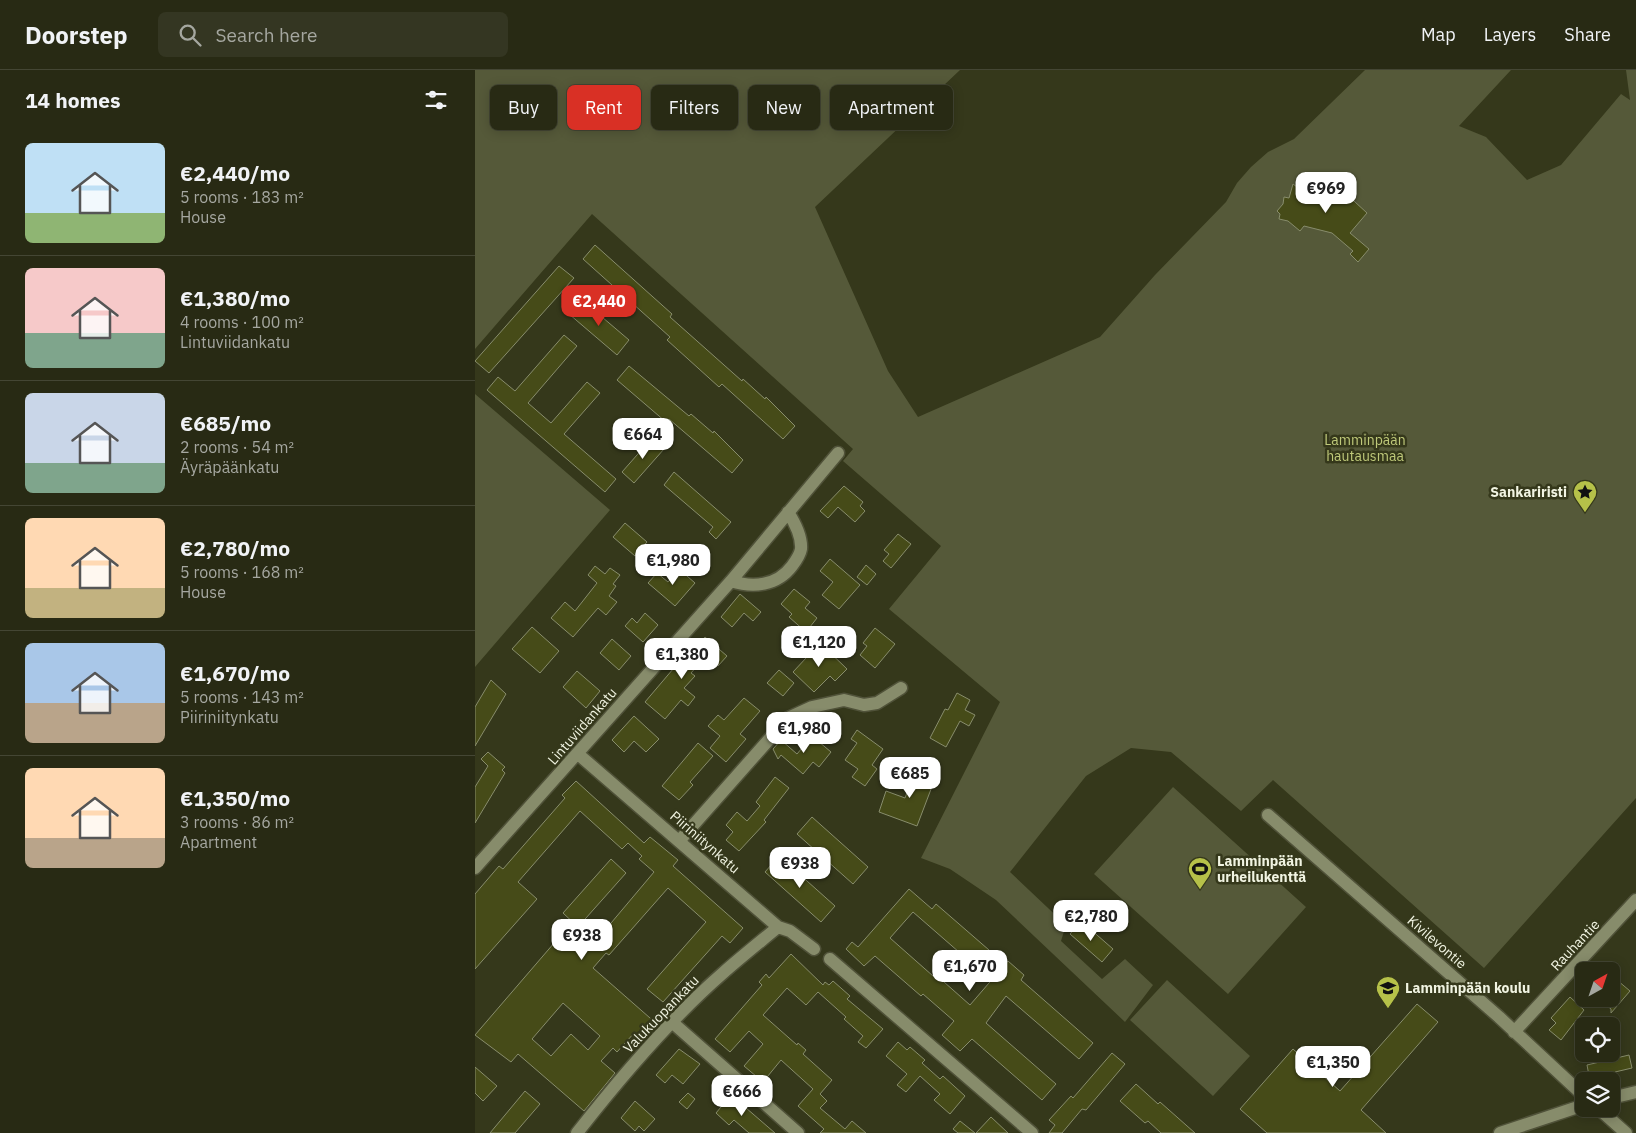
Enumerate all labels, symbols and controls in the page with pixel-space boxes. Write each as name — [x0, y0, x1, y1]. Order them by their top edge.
search box — [158, 12, 508, 57]
text: Doorstep — [25, 19, 128, 51]
icon: search — [176, 21, 204, 49]
text: Search here — [216, 23, 317, 47]
text: Map — [1421, 23, 1456, 46]
text: Layers — [1484, 23, 1536, 46]
text: Share — [1564, 23, 1611, 46]
chip: Buy — [490, 85, 557, 130]
chip: Rent — [567, 85, 641, 130]
chip: Filters — [651, 85, 738, 130]
chip: New — [748, 85, 820, 130]
chip: Apartment — [830, 85, 953, 130]
text: 14 homes — [25, 86, 121, 114]
icon: filters — [422, 86, 450, 114]
text: €2,440/mo — [180, 159, 290, 187]
icon: home — [65, 163, 125, 223]
pin: €969 — [1296, 172, 1356, 214]
text: €969 — [1307, 178, 1345, 198]
text: 5 rooms · 183 m² — [180, 187, 304, 207]
text: House — [180, 207, 226, 227]
text: €1,380/mo — [180, 284, 290, 312]
pin: €2,440 — [558, 284, 640, 327]
icon: home — [65, 288, 125, 348]
text: €2,440 — [572, 291, 626, 311]
text: 4 rooms · 100 m² — [180, 312, 304, 332]
text: Lintuviidankatu — [180, 332, 290, 352]
text: €685/mo — [180, 409, 271, 437]
icon: home — [65, 413, 125, 473]
pin: €664 — [613, 418, 673, 460]
text: €664 — [624, 424, 662, 444]
park label: Lamminpään hautausmaa — [1324, 431, 1406, 465]
text: 2 rooms · 54 m² — [180, 437, 294, 457]
text: Äyräpäänkatu — [180, 457, 279, 477]
place icon: Sankariristi — [1572, 479, 1598, 513]
place label: Sankariristi — [1490, 483, 1567, 501]
text: €2,780/mo — [180, 534, 290, 562]
icon: home — [65, 538, 125, 598]
pin: €1,980 — [632, 544, 714, 586]
text: €1,980 — [646, 550, 700, 570]
text: 5 rooms · 168 m² — [180, 562, 304, 582]
text: House — [180, 582, 226, 602]
pin: €1,120 — [778, 626, 860, 668]
text: €1,120 — [792, 632, 846, 652]
pin: €1,380 — [641, 638, 723, 680]
text: €1,380 — [655, 644, 709, 664]
text: €1,670/mo — [180, 659, 290, 687]
icon: home — [65, 663, 125, 723]
street label: Lintuviidankatu — [544, 684, 620, 768]
text: 5 rooms · 143 m² — [180, 687, 304, 707]
text: Piiriniitynkatu — [180, 707, 279, 727]
pin: €1,980 — [763, 712, 845, 754]
text: €1,980 — [777, 718, 831, 738]
pin: €685 — [880, 756, 940, 799]
text: €685 — [891, 763, 929, 783]
text: €1,350/mo — [180, 784, 290, 812]
icon: home — [65, 788, 125, 848]
street label: Piiriniitynkatu — [666, 807, 744, 877]
text: 3 rooms · 86 m² — [180, 812, 294, 832]
text: Apartment — [180, 832, 257, 852]
pin: €938 — [770, 846, 830, 889]
place label: Lamminpään urheilukenttä — [1217, 852, 1306, 886]
text: €938 — [781, 853, 819, 873]
sports icon: Lamminpään urheilukenttä — [1187, 856, 1213, 890]
pin: €2,780 — [1050, 900, 1132, 942]
text: €2,780 — [1064, 906, 1118, 926]
street label: Kivilevontie — [1404, 911, 1471, 973]
street label: Rauhantie — [1547, 915, 1604, 974]
pin: €938 — [552, 918, 612, 961]
text: €938 — [563, 925, 601, 945]
pin: €1,670 — [929, 950, 1011, 992]
text: €1,670 — [943, 956, 997, 976]
north arrow — [1575, 962, 1620, 1008]
map controls — [1575, 962, 1620, 1117]
street label: Valukuopankatu — [619, 971, 703, 1057]
school or university icon: Lamminpään koulu — [1375, 975, 1401, 1009]
place label: Lamminpään koulu — [1405, 979, 1530, 997]
button: locate — [1575, 1017, 1620, 1062]
pin: €1,350 — [1292, 1046, 1374, 1088]
text: €1,350 — [1306, 1052, 1360, 1072]
button: layers — [1575, 1072, 1620, 1117]
pin: €666 — [712, 1074, 772, 1117]
text: €666 — [723, 1081, 761, 1101]

